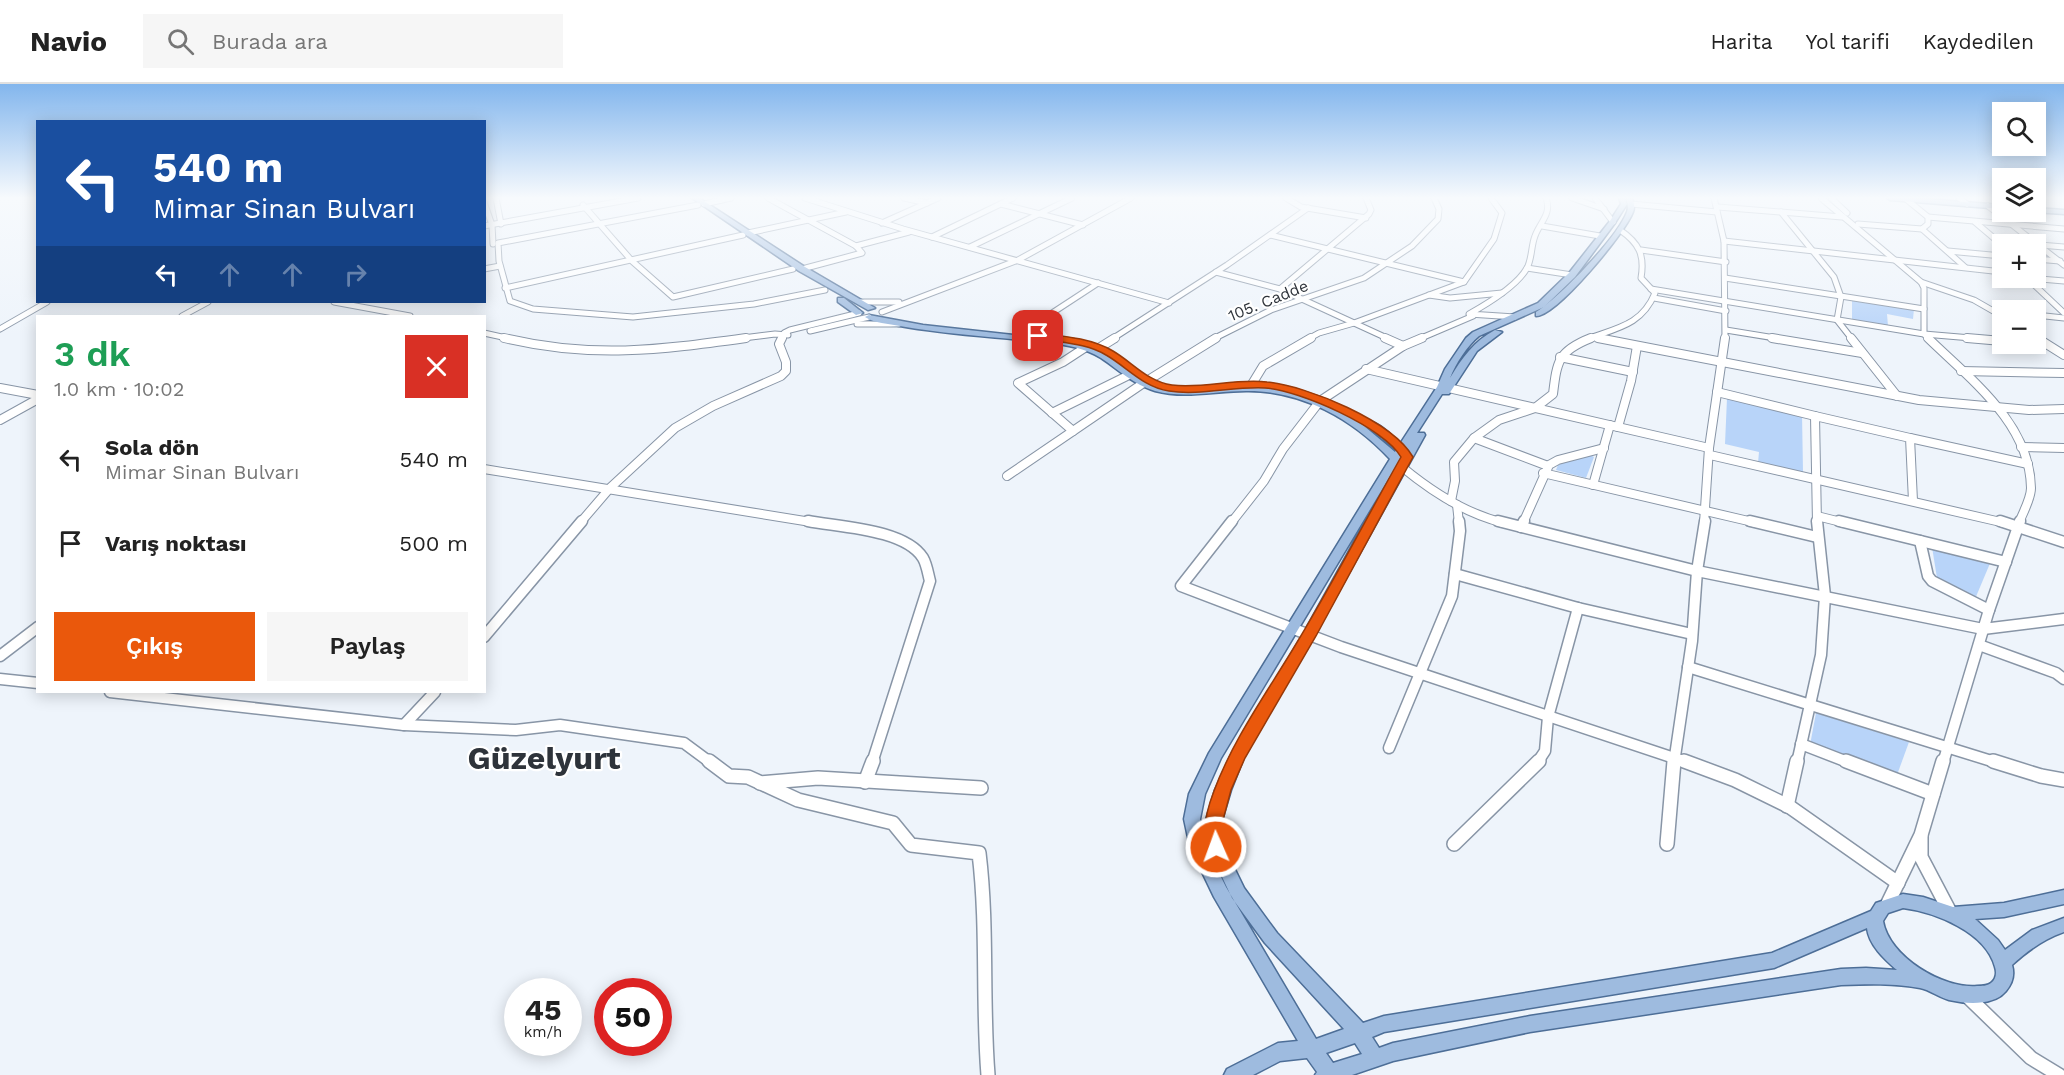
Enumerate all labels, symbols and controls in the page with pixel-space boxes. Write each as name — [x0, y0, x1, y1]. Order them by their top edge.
search box — [143, 14, 563, 68]
text: Navio — [30, 25, 107, 58]
icon: search — [164, 25, 197, 58]
text: Burada ara — [212, 29, 328, 54]
text: Harita — [1711, 29, 1773, 54]
text: Yol tarifi — [1806, 29, 1890, 54]
text: Kaydedilen — [1923, 29, 2034, 54]
map controls — [1992, 102, 2046, 354]
button: search — [1992, 102, 2046, 156]
text: 540 m — [153, 143, 283, 192]
icon: left — [54, 144, 132, 222]
button: layers — [1992, 168, 2046, 222]
text: Mimar Sinan Bulvarı — [153, 193, 415, 225]
button: + — [1992, 234, 2046, 288]
icon: left — [150, 258, 183, 291]
icon: ahead — [213, 258, 246, 291]
icon: ahead — [276, 258, 309, 291]
icon: right — [339, 258, 372, 291]
street label: 105. Cadde — [1225, 276, 1311, 325]
button: − — [1992, 300, 2046, 354]
pin — [1012, 310, 1063, 361]
icon: arrive — [1021, 319, 1054, 352]
text: 3 dk — [54, 333, 130, 375]
button: close — [405, 335, 468, 398]
text: 1.0 km · 10:02 — [54, 377, 184, 401]
text: Sola dön — [105, 435, 199, 460]
icon: left — [54, 443, 87, 476]
text: 540 m — [400, 447, 468, 472]
text: Mimar Sinan Bulvarı — [105, 460, 299, 484]
icon: arrive — [54, 527, 87, 560]
text: Varış noktası — [105, 531, 247, 556]
text: 500 m — [399, 531, 468, 556]
button: Çıkış — [54, 612, 255, 681]
button: Paylaş — [267, 612, 468, 681]
district label: Güzelyurt — [468, 739, 621, 777]
position arrow — [1184, 815, 1248, 879]
speed limit sign: 50 — [594, 978, 672, 1056]
text: 45 — [525, 992, 561, 1027]
text: km/h — [524, 1023, 562, 1041]

